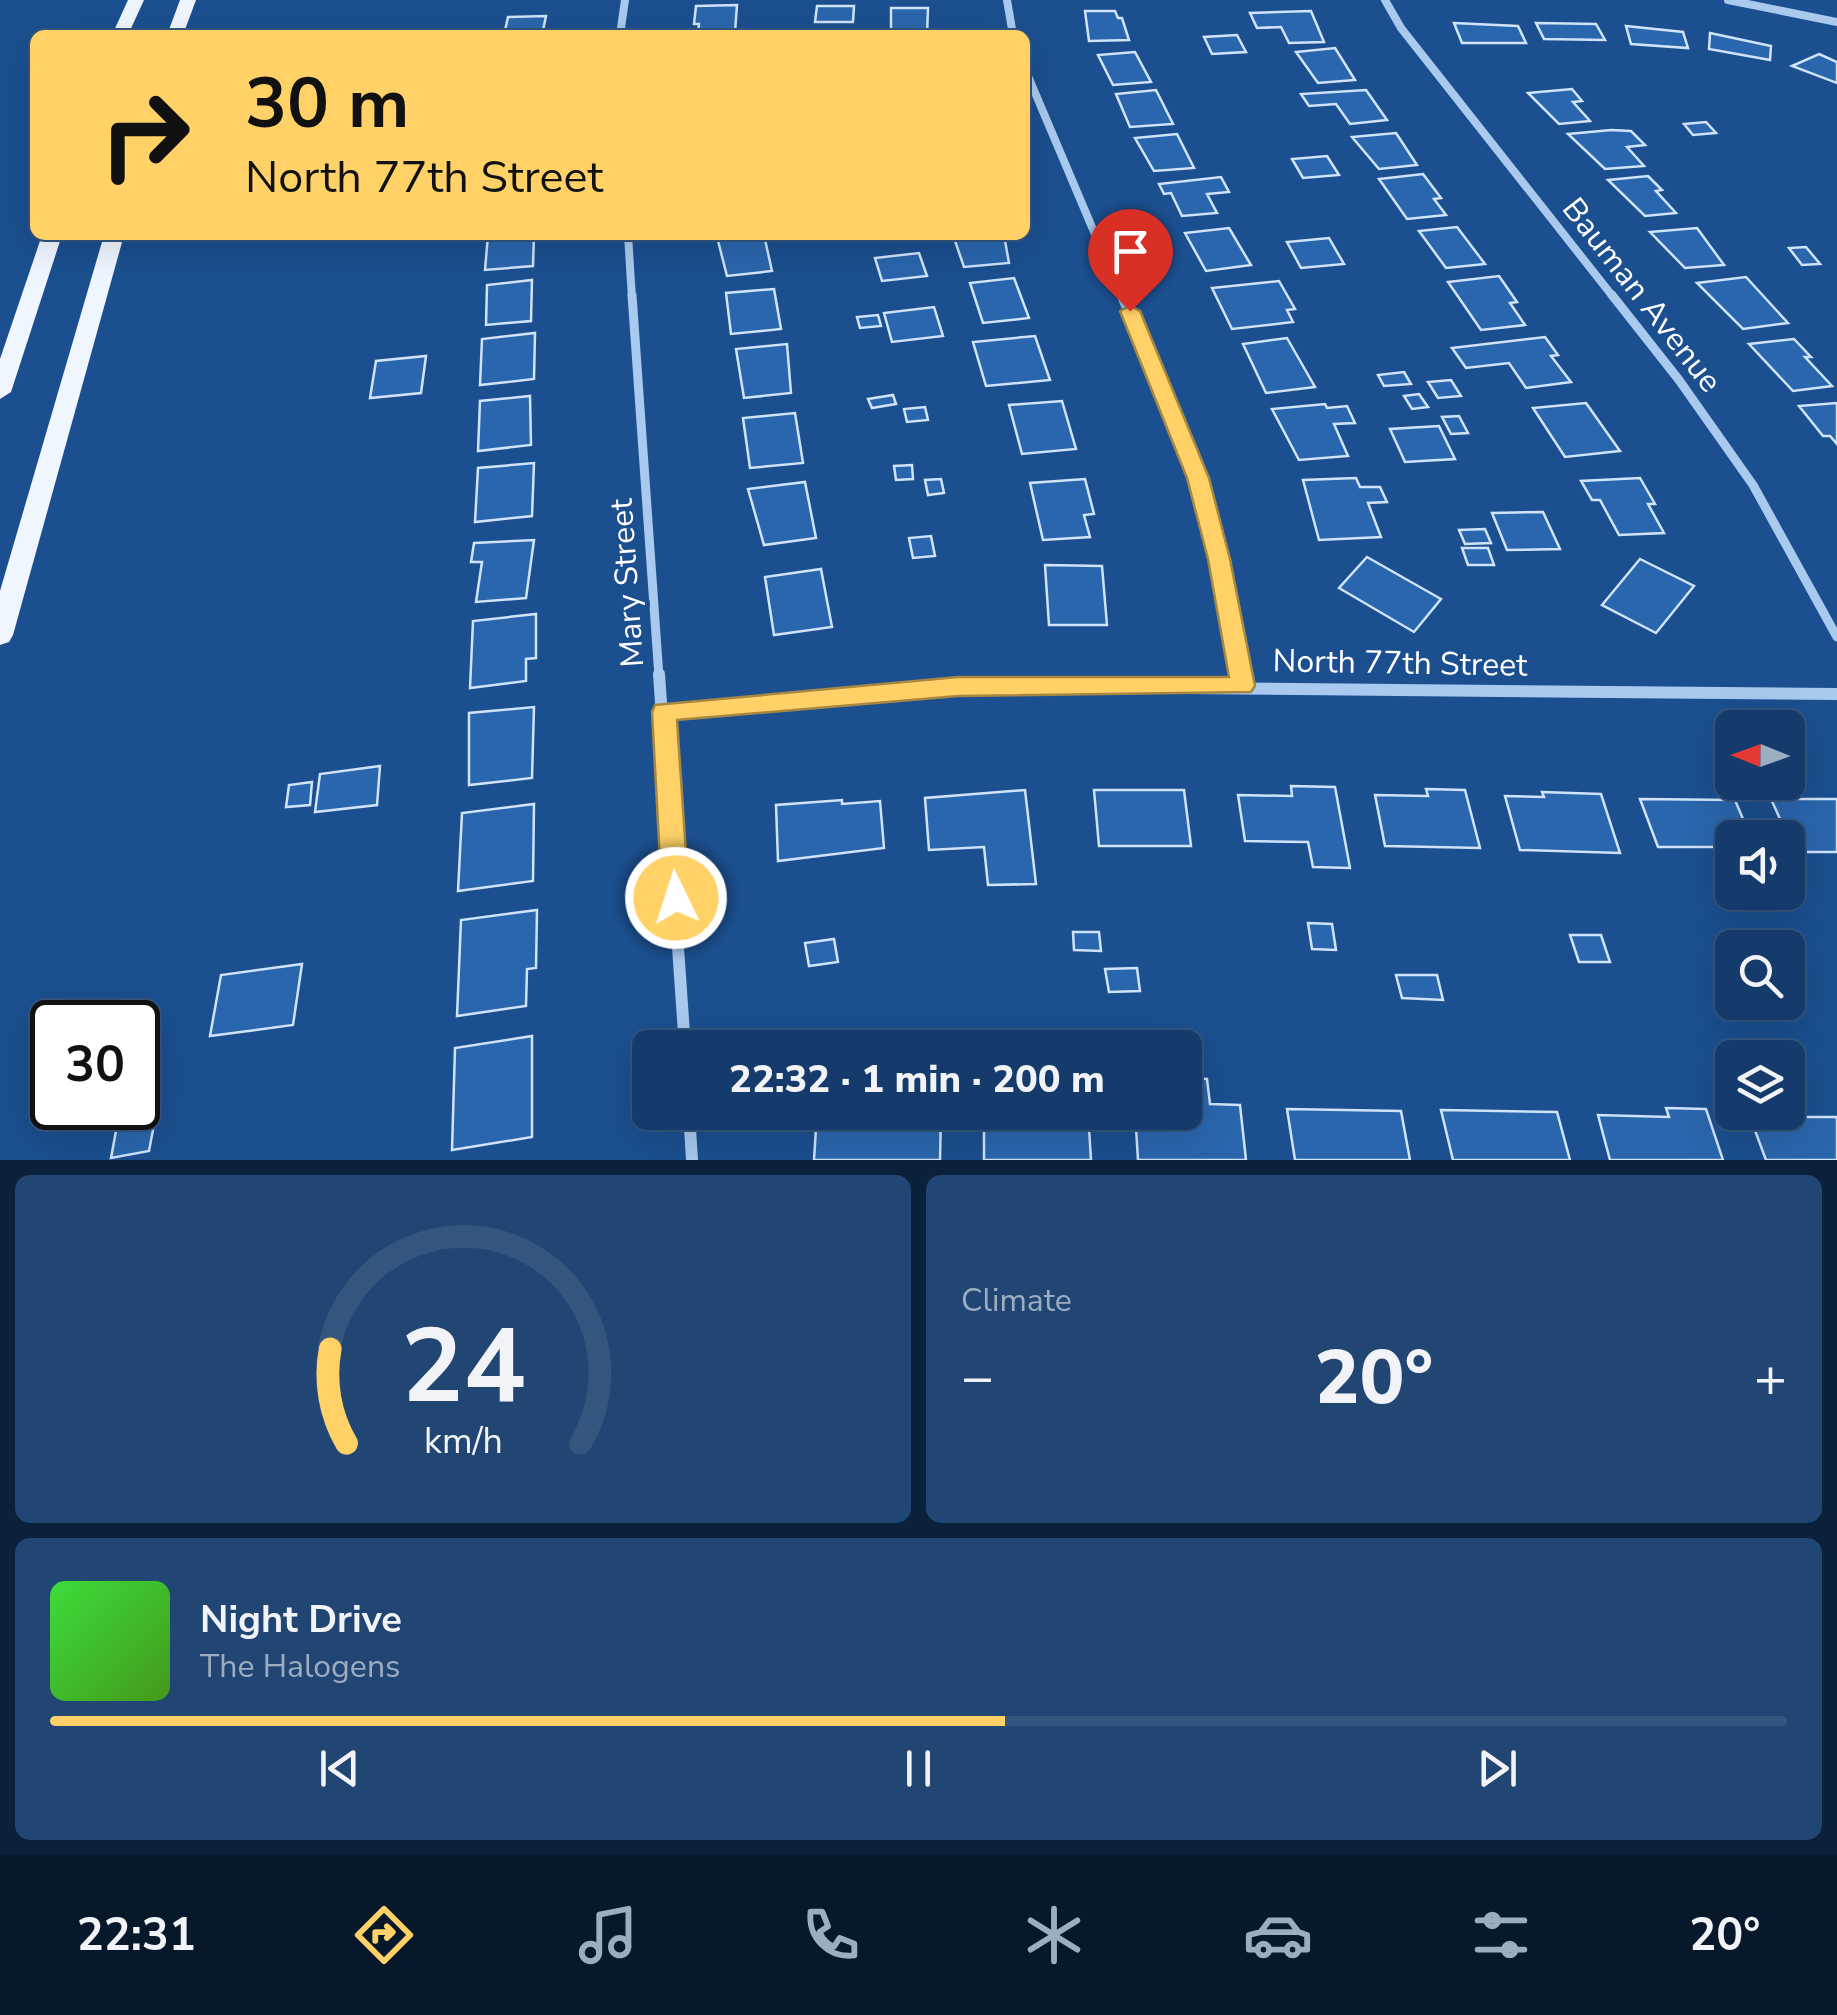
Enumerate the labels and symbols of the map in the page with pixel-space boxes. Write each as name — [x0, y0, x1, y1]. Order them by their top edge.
street label: Bauman Avenue — [1552, 189, 1732, 401]
pin — [1088, 209, 1173, 312]
street label: Mary Street — [600, 497, 654, 669]
street label: North 77th Street — [1272, 639, 1528, 687]
north arrow — [1715, 710, 1805, 800]
position arrow — [624, 846, 728, 950]
speed limit sign: 30 — [30, 1000, 160, 1130]

